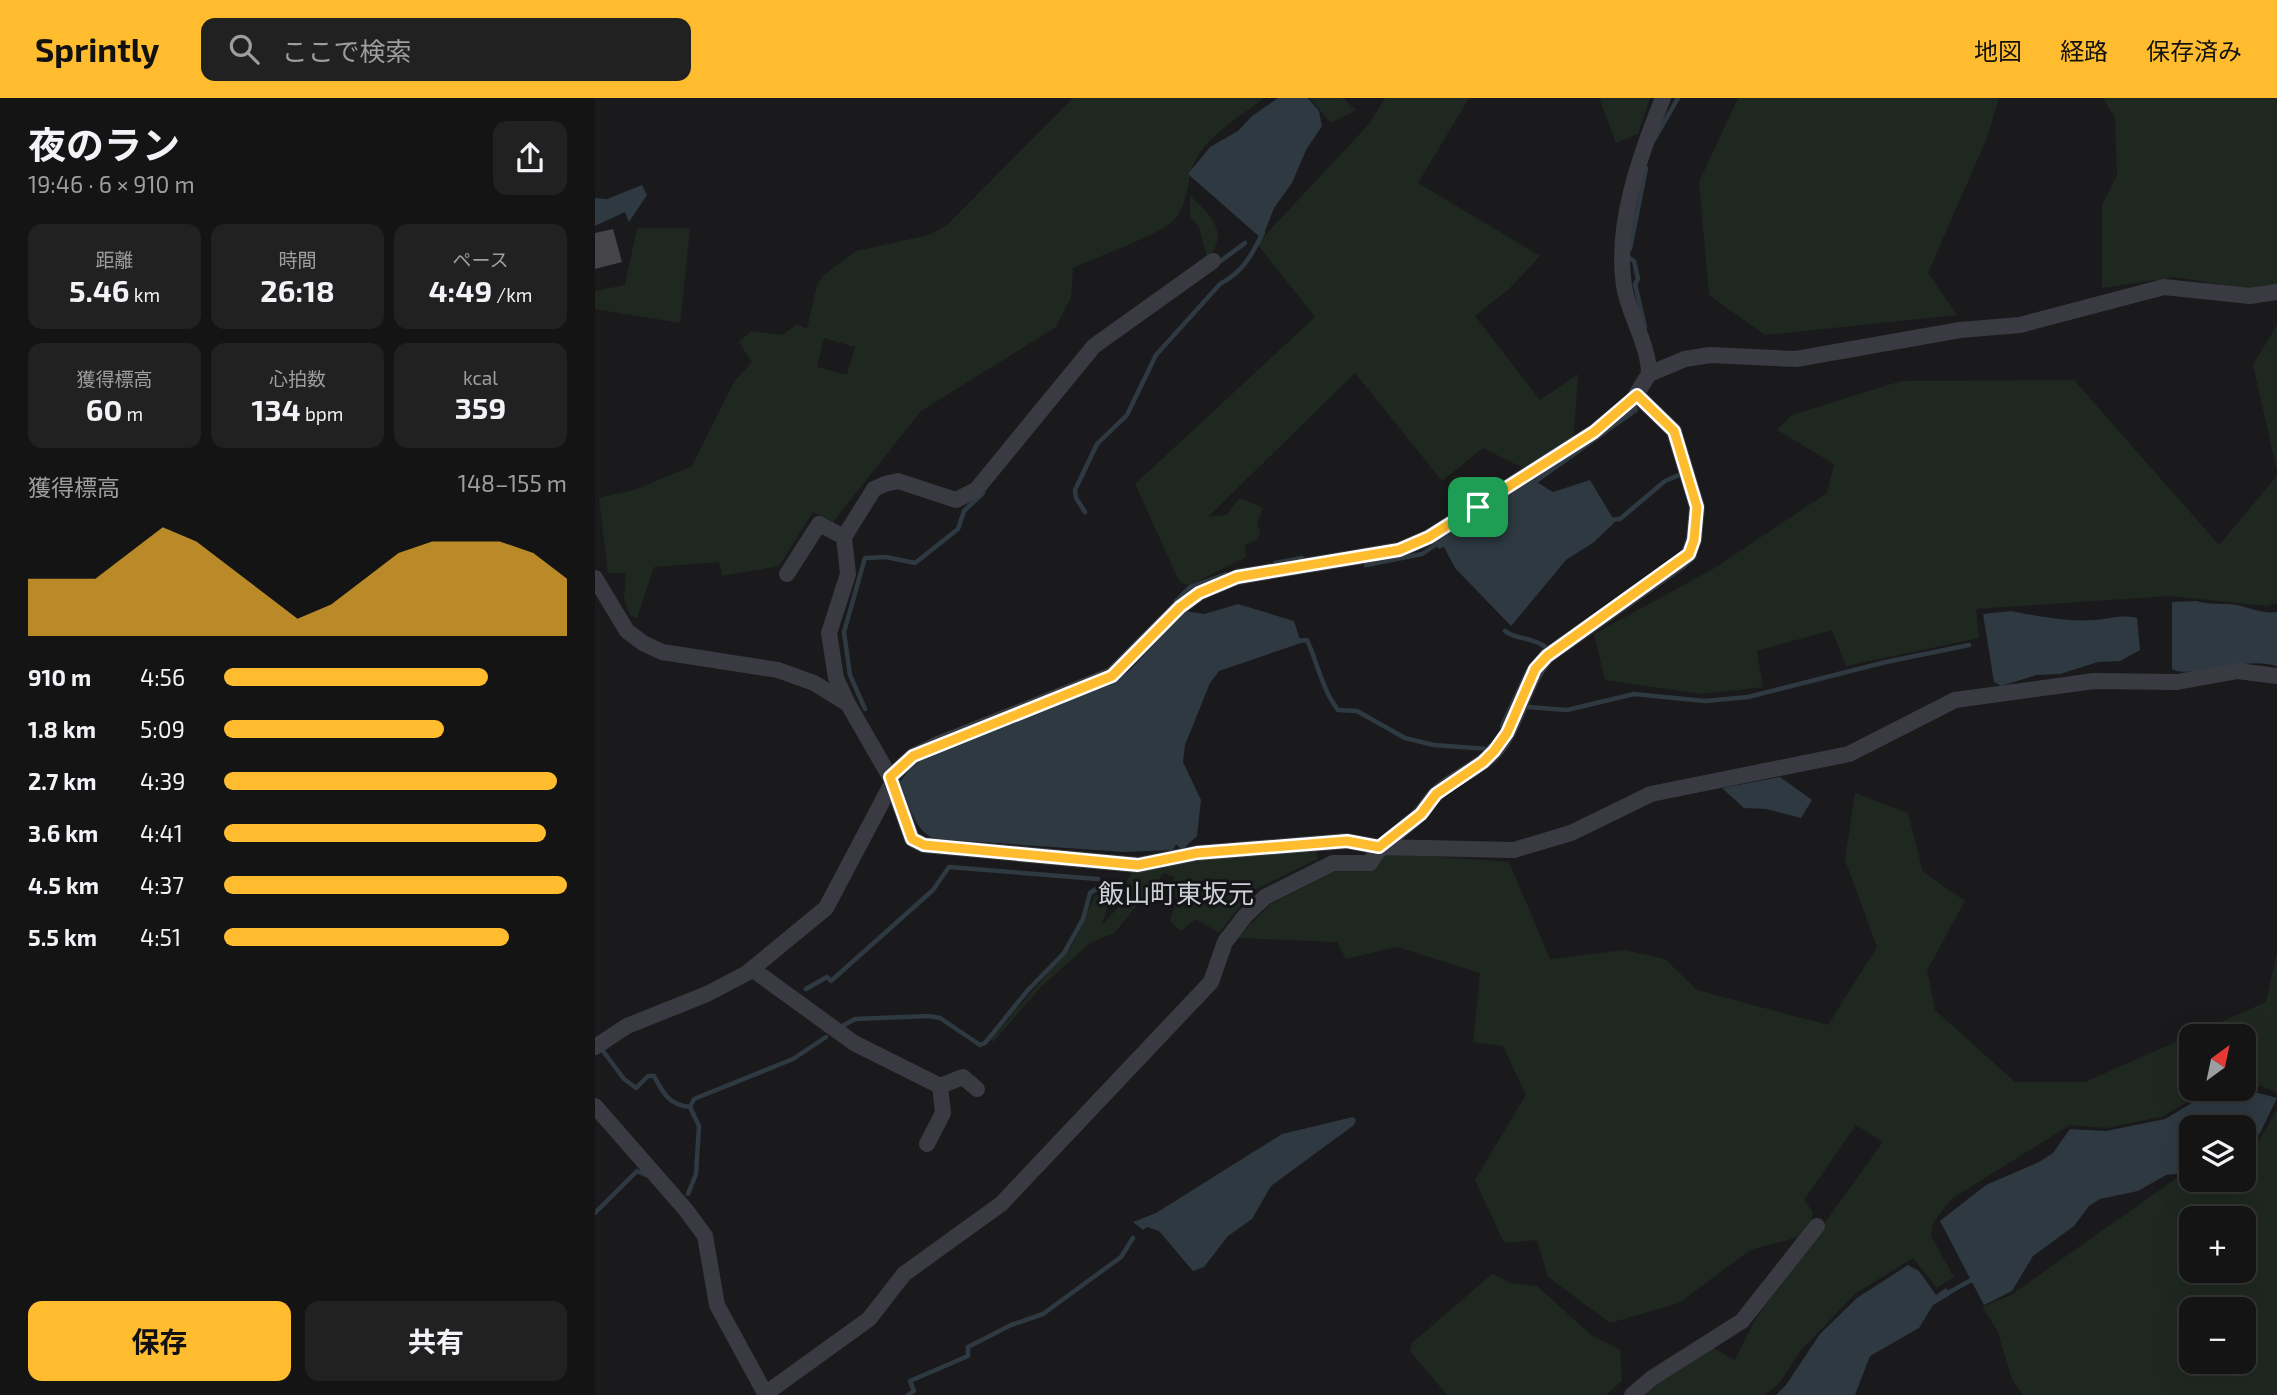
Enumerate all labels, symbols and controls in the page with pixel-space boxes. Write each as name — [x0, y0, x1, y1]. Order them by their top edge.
search box — [201, 18, 691, 81]
text: Sprintly — [35, 29, 159, 69]
icon: search — [225, 30, 263, 68]
text: ここで検索 — [281, 35, 411, 66]
text: 地図 — [1974, 36, 2022, 65]
text: 経路 — [2060, 36, 2108, 65]
text: 保存済み — [2146, 36, 2242, 65]
text: 夜のラン — [28, 121, 180, 167]
button: share — [493, 121, 567, 195]
text: 19:46 · 6 × 910 m — [28, 170, 195, 198]
text: 距離 — [95, 248, 134, 271]
text: 時間 — [278, 248, 317, 271]
text: ペース — [452, 248, 509, 271]
text: 5.46 — [69, 272, 130, 308]
text: 26:18 — [260, 272, 335, 308]
text: 4:49 — [428, 272, 492, 308]
text: km — [130, 283, 160, 306]
text: /km — [492, 283, 533, 306]
text: kcal — [463, 366, 498, 389]
text: 獲得標高 — [76, 367, 153, 390]
text: 心拍数 — [269, 367, 326, 390]
text: 359 — [455, 389, 506, 425]
text: 60 — [86, 391, 122, 427]
text: 134 — [252, 391, 301, 427]
text: m — [122, 402, 143, 425]
text: bpm — [301, 402, 343, 425]
text: 148–155 m — [458, 469, 567, 497]
text: 獲得標高 — [28, 473, 120, 501]
pin — [1448, 477, 1508, 537]
icon: arrive — [1459, 488, 1497, 526]
text: 910 m — [28, 663, 91, 691]
text: 4:56 — [140, 663, 185, 691]
text: 1.8 km — [28, 715, 96, 743]
text: 5:09 — [140, 715, 185, 743]
text: 2.7 km — [28, 767, 96, 795]
text: 4:39 — [140, 767, 186, 795]
text: 3.6 km — [28, 819, 98, 847]
text: 4:41 — [140, 819, 183, 847]
text: 4.5 km — [28, 871, 99, 899]
text: 4:37 — [140, 871, 184, 899]
district label: 飯山町東坂元 — [1098, 877, 1254, 908]
text: 5.5 km — [28, 923, 97, 951]
text: 4:51 — [140, 923, 181, 951]
north arrow — [2179, 1024, 2256, 1101]
map controls — [2179, 1024, 2256, 1374]
button: layers — [2179, 1115, 2256, 1192]
button: + — [2179, 1206, 2256, 1283]
button: − — [2179, 1297, 2256, 1374]
button: 保存 — [28, 1301, 291, 1381]
button: 共有 — [305, 1301, 567, 1381]

